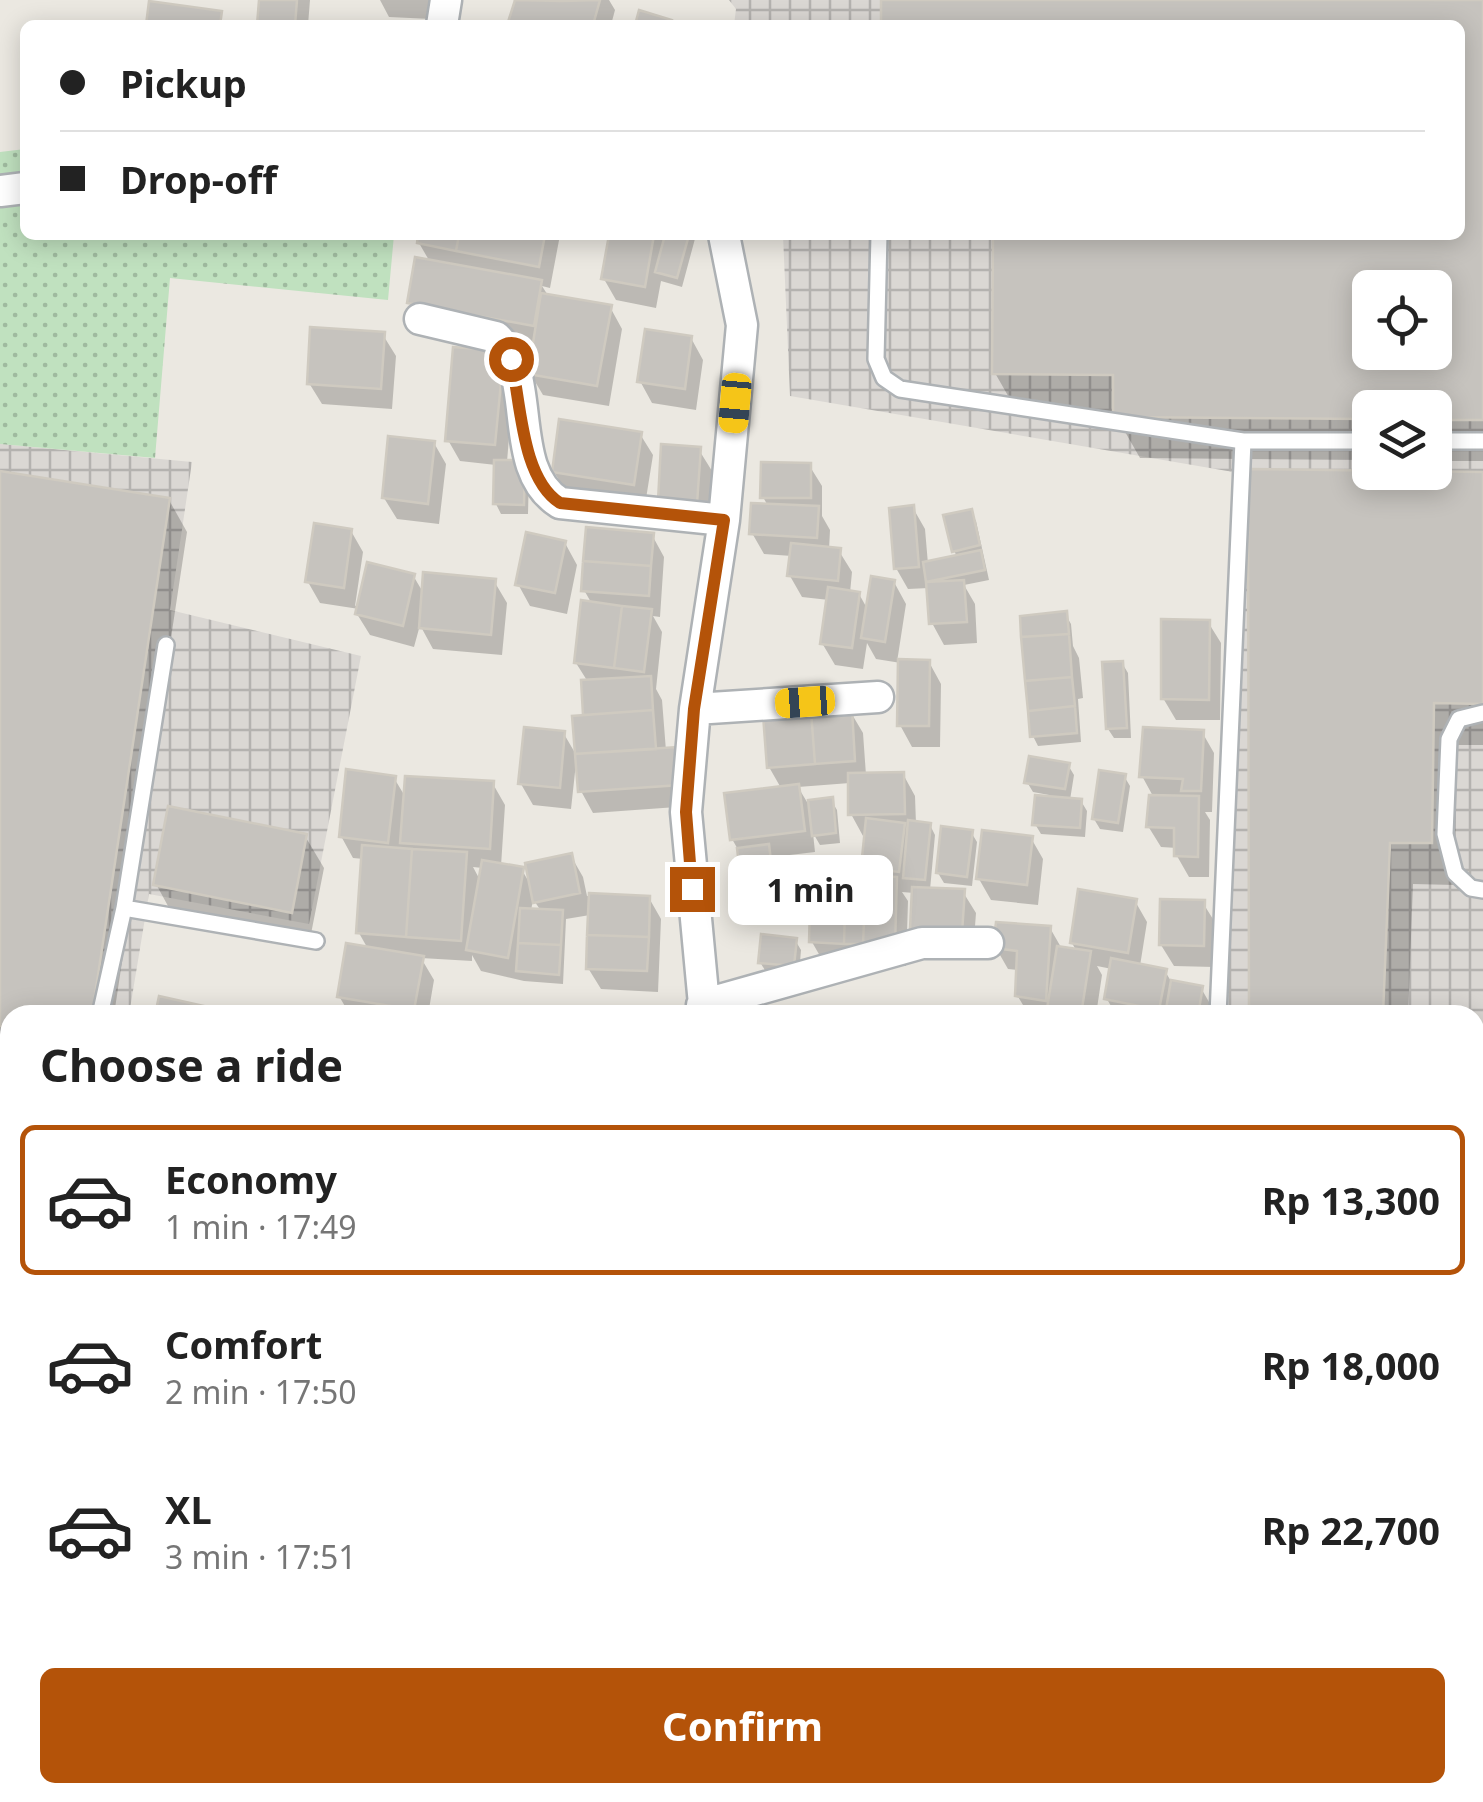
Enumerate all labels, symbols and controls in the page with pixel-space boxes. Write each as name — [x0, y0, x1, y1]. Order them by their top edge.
text: Pickup — [120, 57, 247, 109]
text: Drop-off — [120, 153, 277, 205]
map controls — [1352, 270, 1452, 490]
button: locate — [1352, 270, 1452, 370]
route start — [489, 337, 534, 382]
car — [717, 372, 753, 434]
button: layers — [1352, 390, 1452, 490]
car — [774, 685, 836, 719]
callout: 1 min — [727, 854, 892, 924]
route end — [670, 867, 715, 912]
text: 1 min — [766, 868, 855, 911]
text: Choose a ride — [40, 1034, 343, 1095]
text: Economy — [165, 1153, 337, 1205]
icon: car — [45, 1155, 135, 1245]
text: Rp 13,300 — [1262, 1174, 1440, 1226]
text: 1 min · 17:49 — [165, 1205, 357, 1248]
text: Comfort — [165, 1318, 322, 1370]
icon: car — [45, 1320, 135, 1410]
text: Rp 18,000 — [1262, 1339, 1440, 1391]
text: 2 min · 17:50 — [165, 1370, 357, 1413]
text: XL — [165, 1483, 212, 1535]
icon: car — [45, 1485, 135, 1575]
text: Rp 22,700 — [1262, 1504, 1440, 1556]
text: 3 min · 17:51 — [165, 1535, 357, 1578]
button: Confirm — [40, 1668, 1445, 1783]

